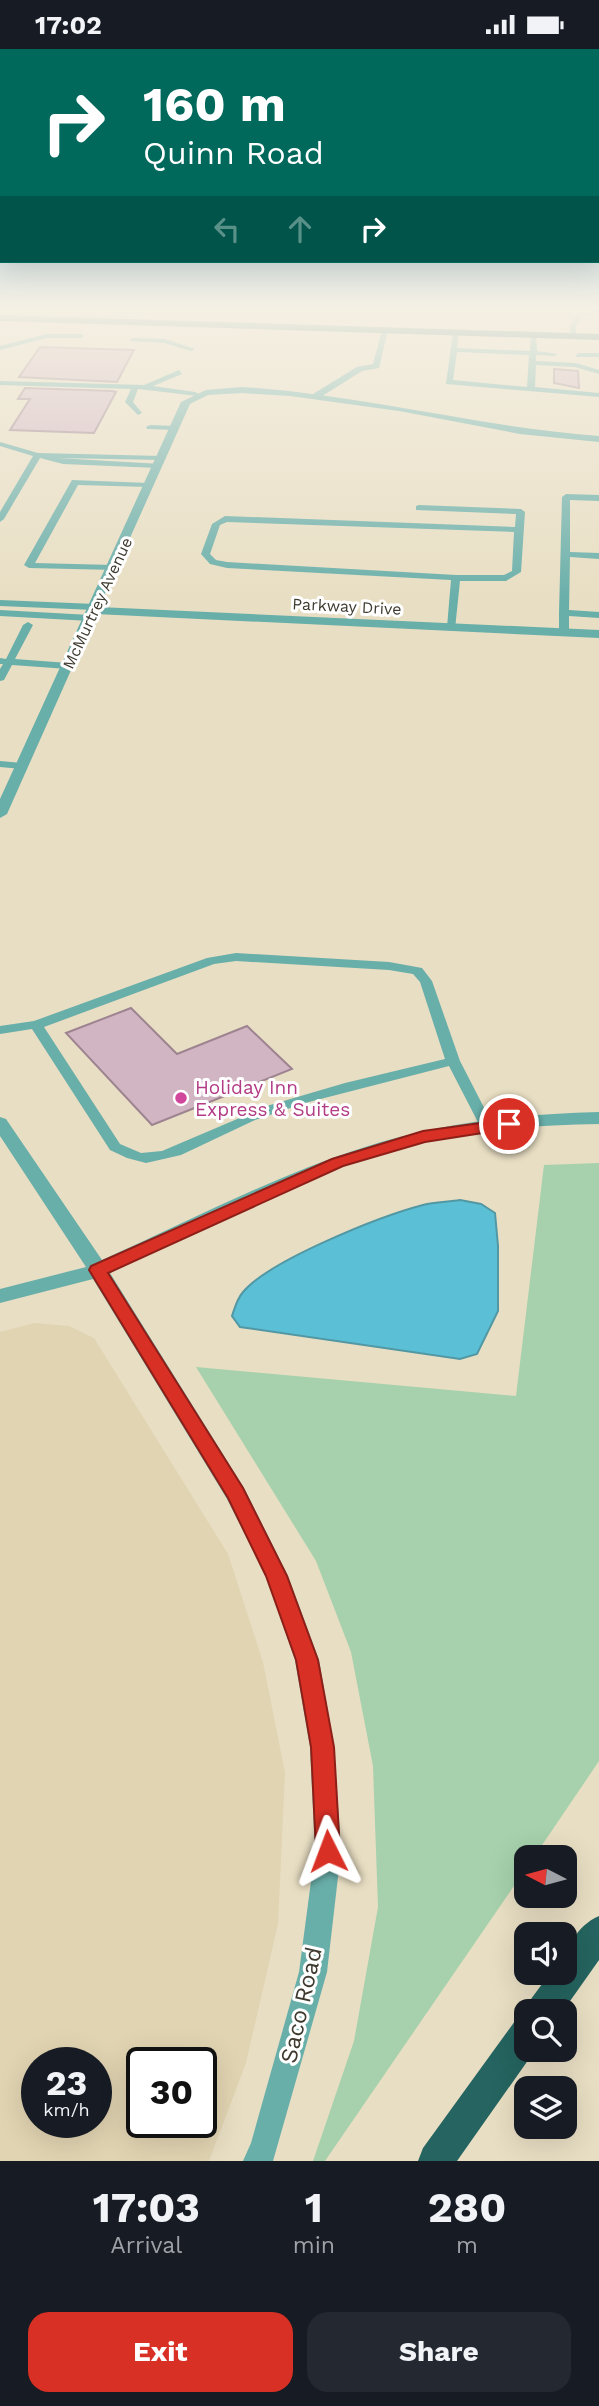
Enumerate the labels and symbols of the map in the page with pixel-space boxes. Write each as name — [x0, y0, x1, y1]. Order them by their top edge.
street label: McMurtrey Avenue — [59, 534, 136, 672]
street label: Parkway Drive — [292, 594, 402, 619]
place label: Holiday Inn Express & Suites — [195, 1076, 350, 1121]
marker: Holiday Inn Express & Suites — [173, 1090, 189, 1106]
pin — [479, 1094, 539, 1154]
position arrow — [291, 1814, 365, 1888]
north arrow — [514, 1845, 578, 1907]
street label: Saco Road — [275, 1944, 328, 2066]
speed limit sign: 30 — [126, 2047, 217, 2138]

